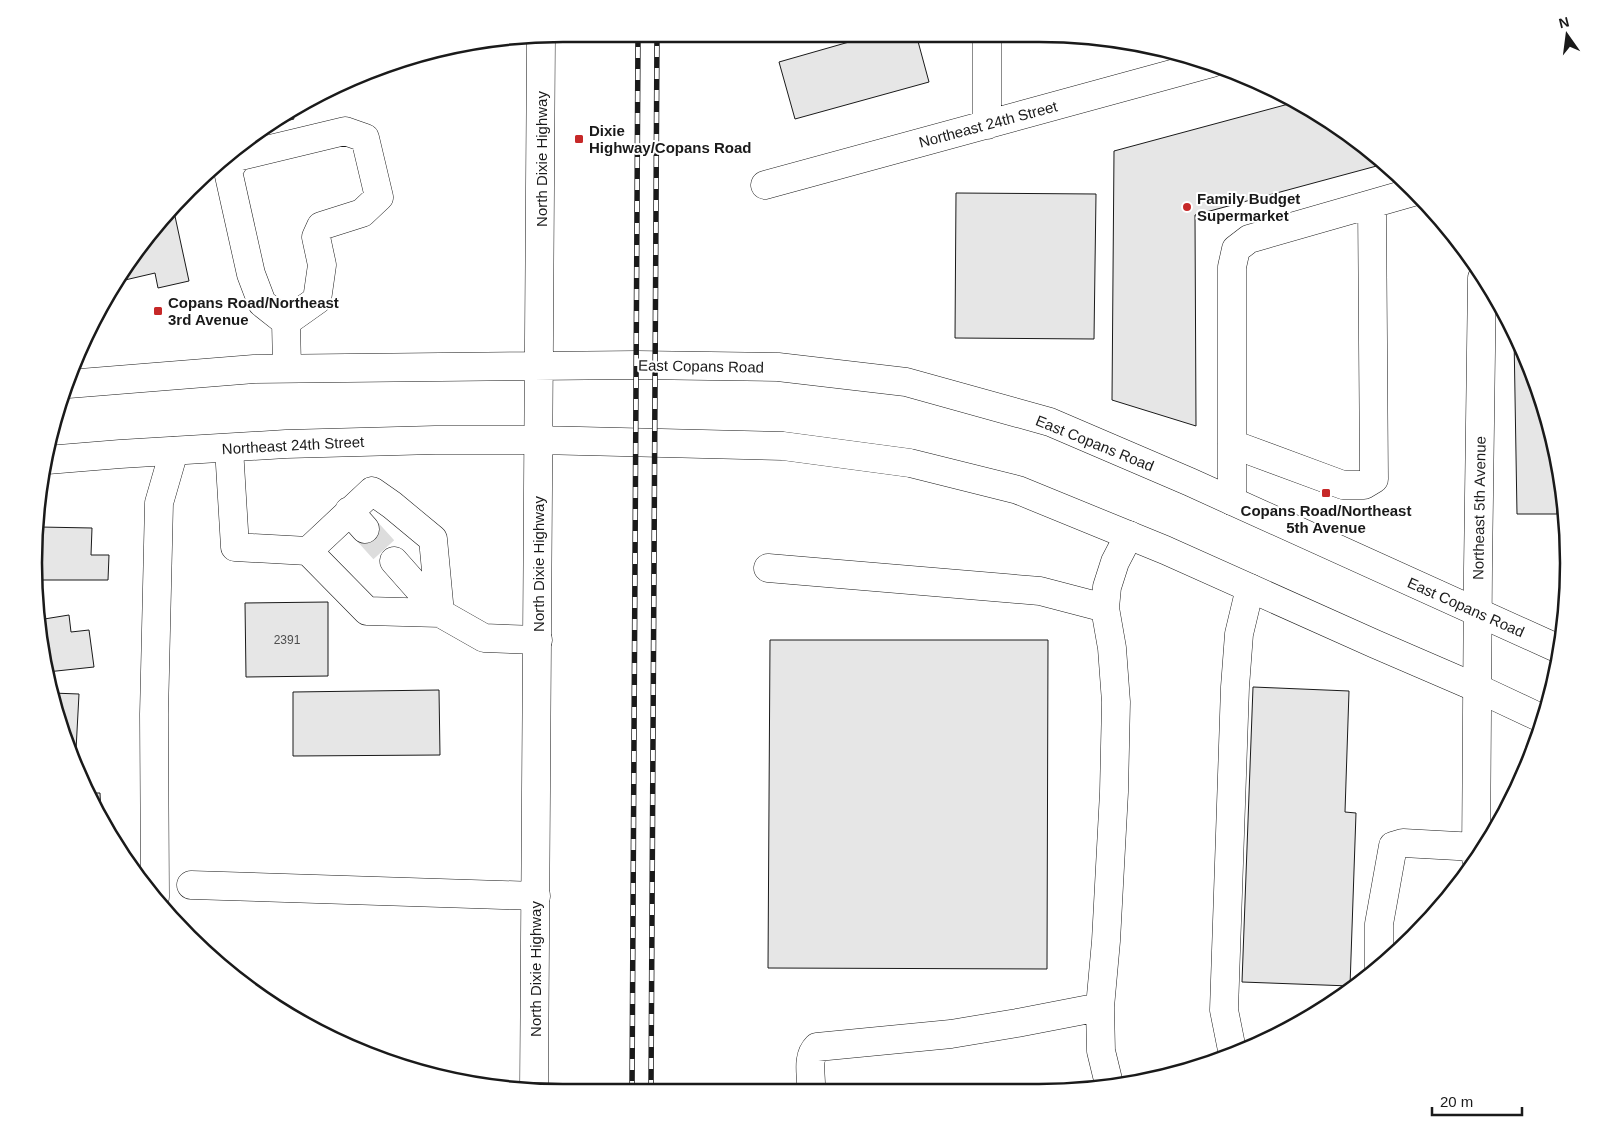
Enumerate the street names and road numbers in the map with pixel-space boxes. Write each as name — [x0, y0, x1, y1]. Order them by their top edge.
street label: North Dixie Highway — [533, 91, 550, 227]
street label: Northeast 24th Street — [917, 97, 1060, 151]
street label: East Copans Road — [638, 356, 764, 376]
street label: East Copans Road — [1033, 412, 1157, 474]
street label: Northeast 24th Street — [221, 433, 365, 457]
street label: Northeast 5th Avenue — [1469, 436, 1489, 580]
street label: North Dixie Highway — [530, 496, 547, 632]
street label: East Copans Road — [1405, 574, 1527, 640]
street label: North Dixie Highway — [527, 901, 544, 1037]

